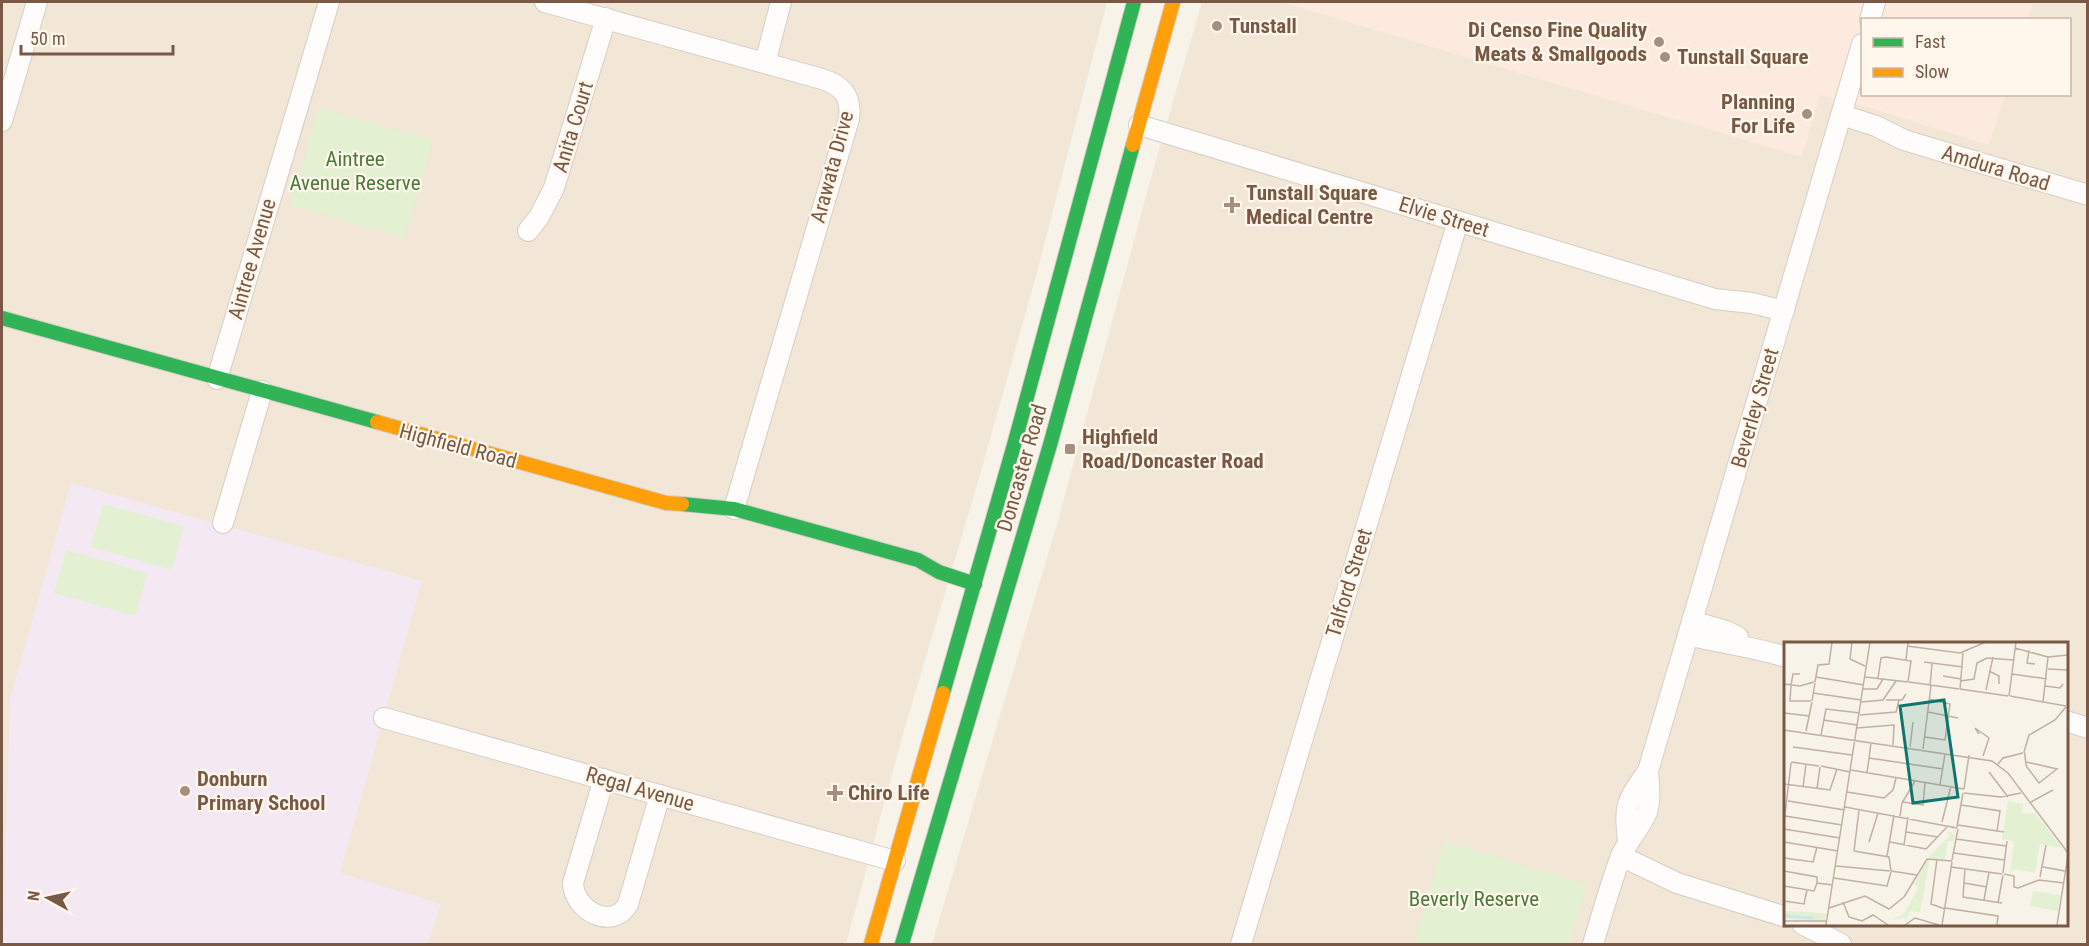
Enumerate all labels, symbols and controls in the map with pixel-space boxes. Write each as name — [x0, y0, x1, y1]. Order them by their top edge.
place label: Tunstall — [1229, 14, 1297, 38]
scale bar — [21, 18, 172, 56]
place label: Di Censo Fine Quality Meats & Smallgoods — [1468, 18, 1648, 66]
legend — [1861, 18, 2071, 96]
marker: Tunstall — [1210, 19, 1224, 33]
text: 50 m — [30, 28, 65, 49]
text: Fast — [1915, 31, 1946, 52]
marker: Di Censo Fine Quality Meats & Smallgoods — [1652, 35, 1666, 49]
place label: Tunstall Square — [1677, 45, 1808, 69]
marker: Tunstall Square — [1658, 50, 1672, 64]
text: Slow — [1915, 61, 1950, 82]
street label: Anita Court — [548, 79, 598, 175]
place label: Planning For Life — [1721, 90, 1795, 138]
marker: Planning For Life — [1800, 107, 1814, 121]
street label: Arawata Drive — [806, 108, 858, 226]
street label: Amdura Road — [1939, 140, 2053, 196]
park label: Aintree Avenue Reserve — [290, 147, 421, 195]
place label: Tunstall Square Medical Centre — [1246, 181, 1377, 229]
street label: Elvie Street — [1396, 192, 1492, 242]
street label: Aintree Avenue — [223, 196, 281, 322]
marker: Tunstall Square Medical Centre — [1223, 196, 1241, 214]
street label: Beverley Street — [1726, 345, 1784, 471]
street label: Doncaster Road — [992, 401, 1052, 535]
street label: Highfield Road — [397, 419, 519, 473]
place label: Highfield Road/Doncaster Road — [1082, 425, 1264, 473]
marker: Highfield Road/Doncaster Road — [1063, 442, 1077, 456]
street label: Talford Street — [1321, 526, 1377, 640]
inset map — [1784, 642, 2068, 925]
street label: Regal Avenue — [583, 762, 697, 816]
place label: Donburn Primary School — [197, 767, 326, 815]
place label: Chiro Life — [848, 781, 930, 805]
marker: Donburn Primary School — [178, 784, 192, 798]
marker: Chiro Life — [826, 784, 844, 802]
north arrow — [18, 868, 78, 928]
park label: Beverly Reserve — [1409, 887, 1539, 911]
text: N — [24, 890, 44, 902]

